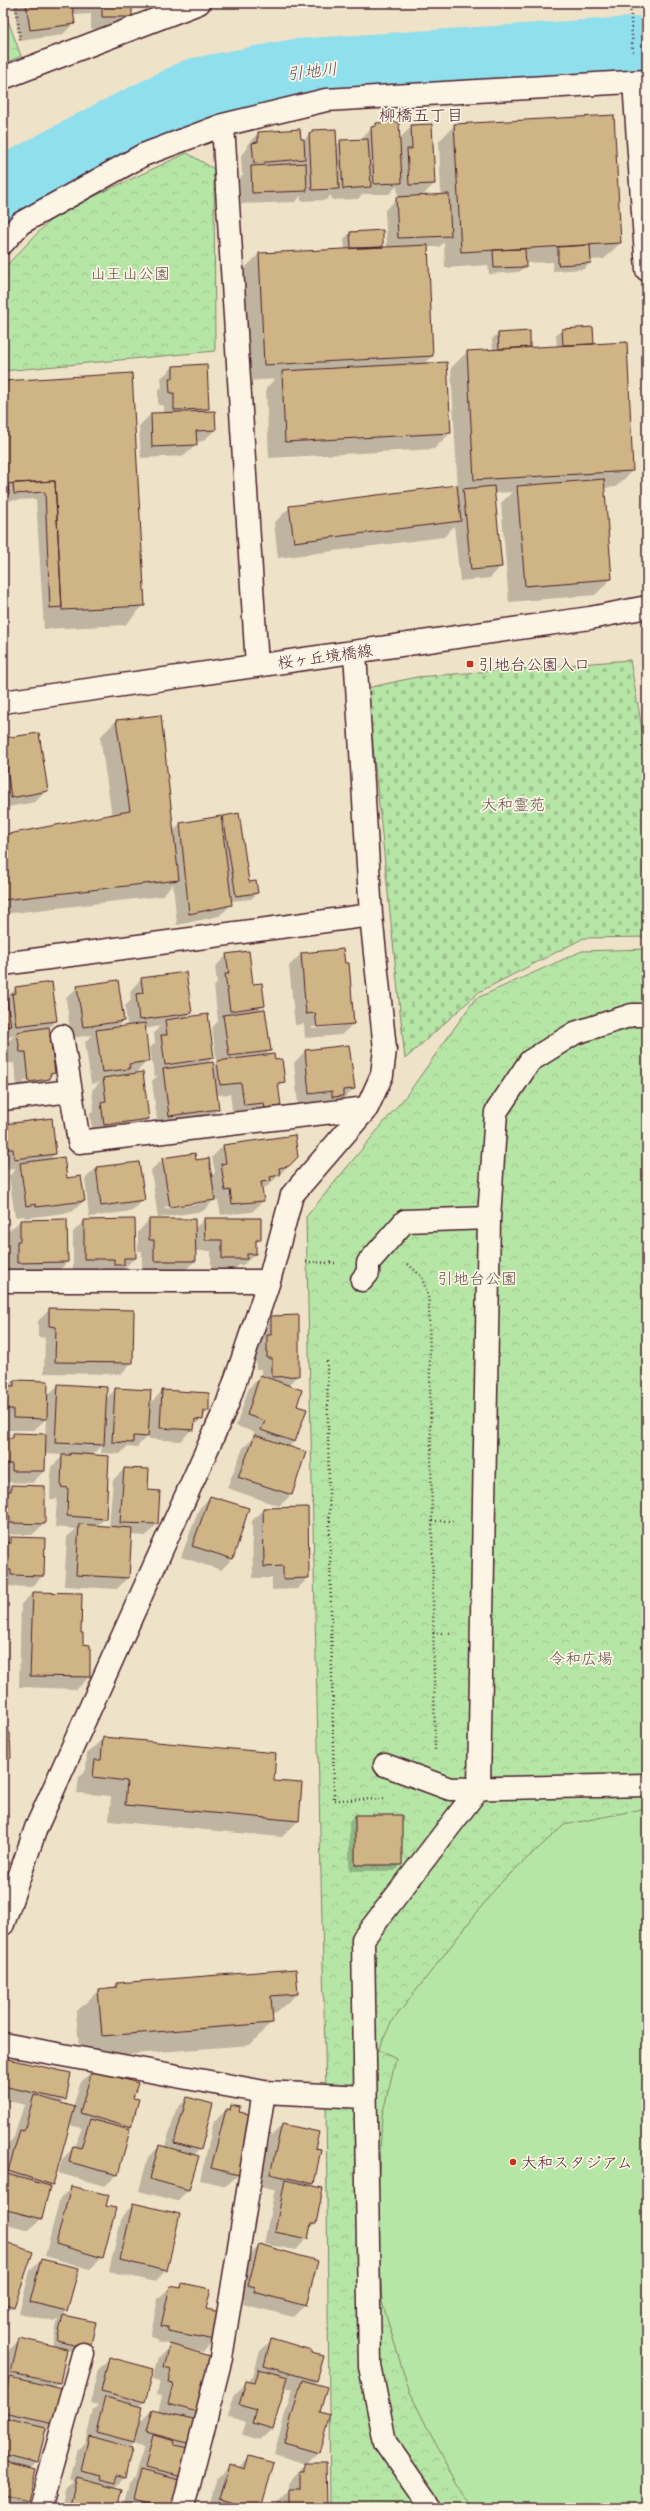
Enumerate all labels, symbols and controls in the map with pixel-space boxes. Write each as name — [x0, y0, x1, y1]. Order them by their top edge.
water label: 引地川 — [286, 58, 339, 85]
district label: 柳橋五丁目 — [379, 105, 464, 126]
park label: 山王山公園 — [90, 264, 170, 284]
street label: 桜ヶ丘境橋線 — [276, 640, 374, 674]
place label: 引地台公園入口 — [478, 655, 590, 675]
marker: 引地台公園入口 — [465, 659, 475, 669]
park label: 大和霊苑 — [481, 795, 545, 815]
park label: 引地台公園 — [437, 1269, 517, 1289]
park label: 令和広場 — [549, 1649, 613, 1669]
place label: 大和スタジアム — [521, 2153, 633, 2173]
marker: 大和スタジアム — [508, 2157, 518, 2167]

